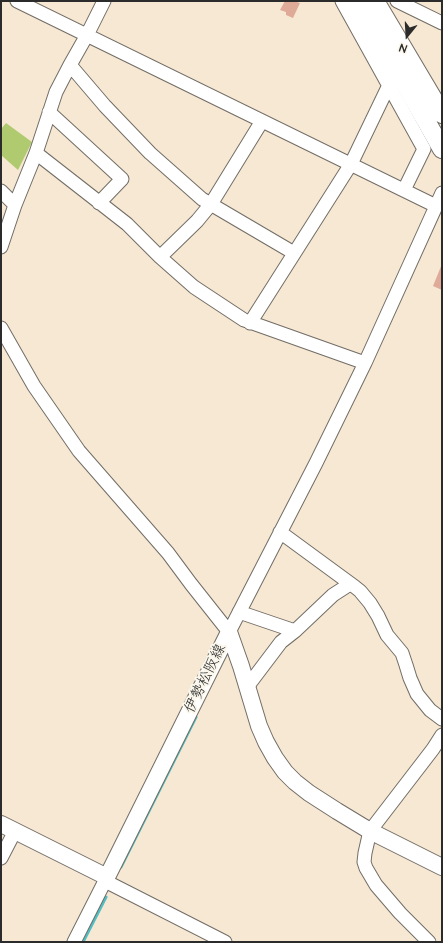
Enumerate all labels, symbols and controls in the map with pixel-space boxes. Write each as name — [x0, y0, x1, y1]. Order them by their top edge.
north arrow — [387, 16, 427, 56]
text: N — [398, 40, 409, 56]
street label: 伊勢松阪線 — [181, 641, 231, 717]

